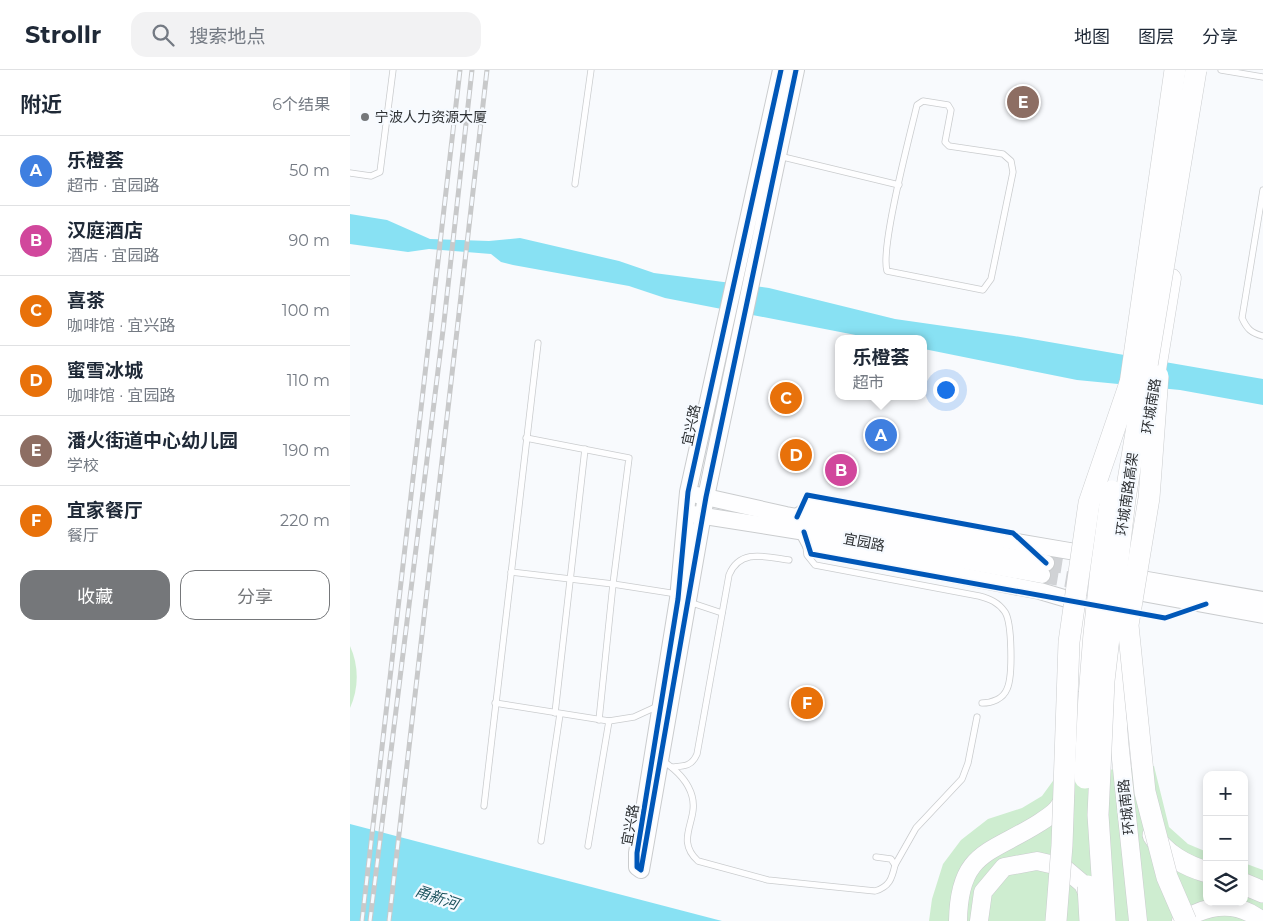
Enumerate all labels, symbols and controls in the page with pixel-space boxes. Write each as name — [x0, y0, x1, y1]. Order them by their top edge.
search box — [131, 12, 481, 57]
text: Strollr — [25, 20, 101, 49]
icon: search — [149, 21, 177, 49]
text: 搜索地点 — [189, 25, 265, 48]
text: 地图 — [1074, 26, 1110, 48]
text: 图层 — [1138, 26, 1174, 48]
text: 分享 — [1202, 26, 1238, 48]
pin: E — [1007, 83, 1039, 121]
text: 附近 — [20, 92, 62, 117]
text: 6个结果 — [272, 95, 330, 114]
place label: 宁波人力资源大厦 — [375, 108, 487, 126]
marker: 宁波人力资源大厦 — [359, 111, 371, 123]
text: 乐橙荟 — [67, 149, 124, 172]
text: A — [30, 161, 42, 180]
text: 50 m — [289, 161, 330, 180]
text: 超市 · 宜园路 — [67, 176, 159, 195]
text: 汉庭酒店 — [67, 219, 143, 242]
text: B — [30, 231, 42, 250]
text: 90 m — [288, 231, 330, 250]
text: 酒店 · 宜园路 — [67, 246, 159, 265]
text: 喜茶 — [67, 289, 105, 312]
text: C — [30, 301, 42, 320]
text: 100 m — [282, 301, 330, 320]
text: 咖啡馆 · 宜兴路 — [67, 316, 175, 335]
popup — [835, 335, 927, 400]
text: 乐橙荟 — [852, 346, 910, 369]
text: 蜜雪冰城 — [67, 359, 143, 382]
text: D — [29, 371, 43, 390]
text: 110 m — [287, 371, 330, 390]
text: 超市 — [852, 373, 885, 392]
your location — [933, 377, 959, 403]
street label: 环城南路 — [1138, 377, 1164, 435]
pin: C — [770, 379, 802, 417]
text: 咖啡馆 · 宜园路 — [67, 386, 175, 405]
street label: 宜兴路 — [678, 403, 704, 447]
pin: A — [865, 416, 897, 454]
text: 潘火街道中心幼儿园 — [67, 429, 238, 452]
pin: D — [780, 436, 812, 474]
text: E — [31, 441, 41, 460]
text: 190 m — [283, 441, 330, 460]
pin: B — [825, 451, 857, 489]
street label: 环城南路高架 — [1112, 451, 1142, 537]
text: 学校 — [67, 456, 99, 475]
text: 宜家餐厅 — [67, 499, 143, 522]
text: F — [31, 511, 41, 530]
text: 220 m — [280, 511, 330, 530]
text: 餐厅 — [67, 526, 99, 545]
street label: 宜园路 — [842, 529, 886, 555]
button: 收藏 — [20, 570, 170, 620]
button: 分享 — [180, 570, 330, 620]
pin: F — [791, 684, 823, 722]
map controls — [1203, 771, 1248, 906]
button: + — [1203, 771, 1248, 816]
street label: 环城南路 — [1114, 778, 1138, 836]
street label: 宜兴路 — [617, 803, 643, 847]
button: − — [1203, 816, 1248, 861]
button: layers — [1203, 861, 1248, 906]
water label: 甬新河 — [413, 881, 464, 914]

